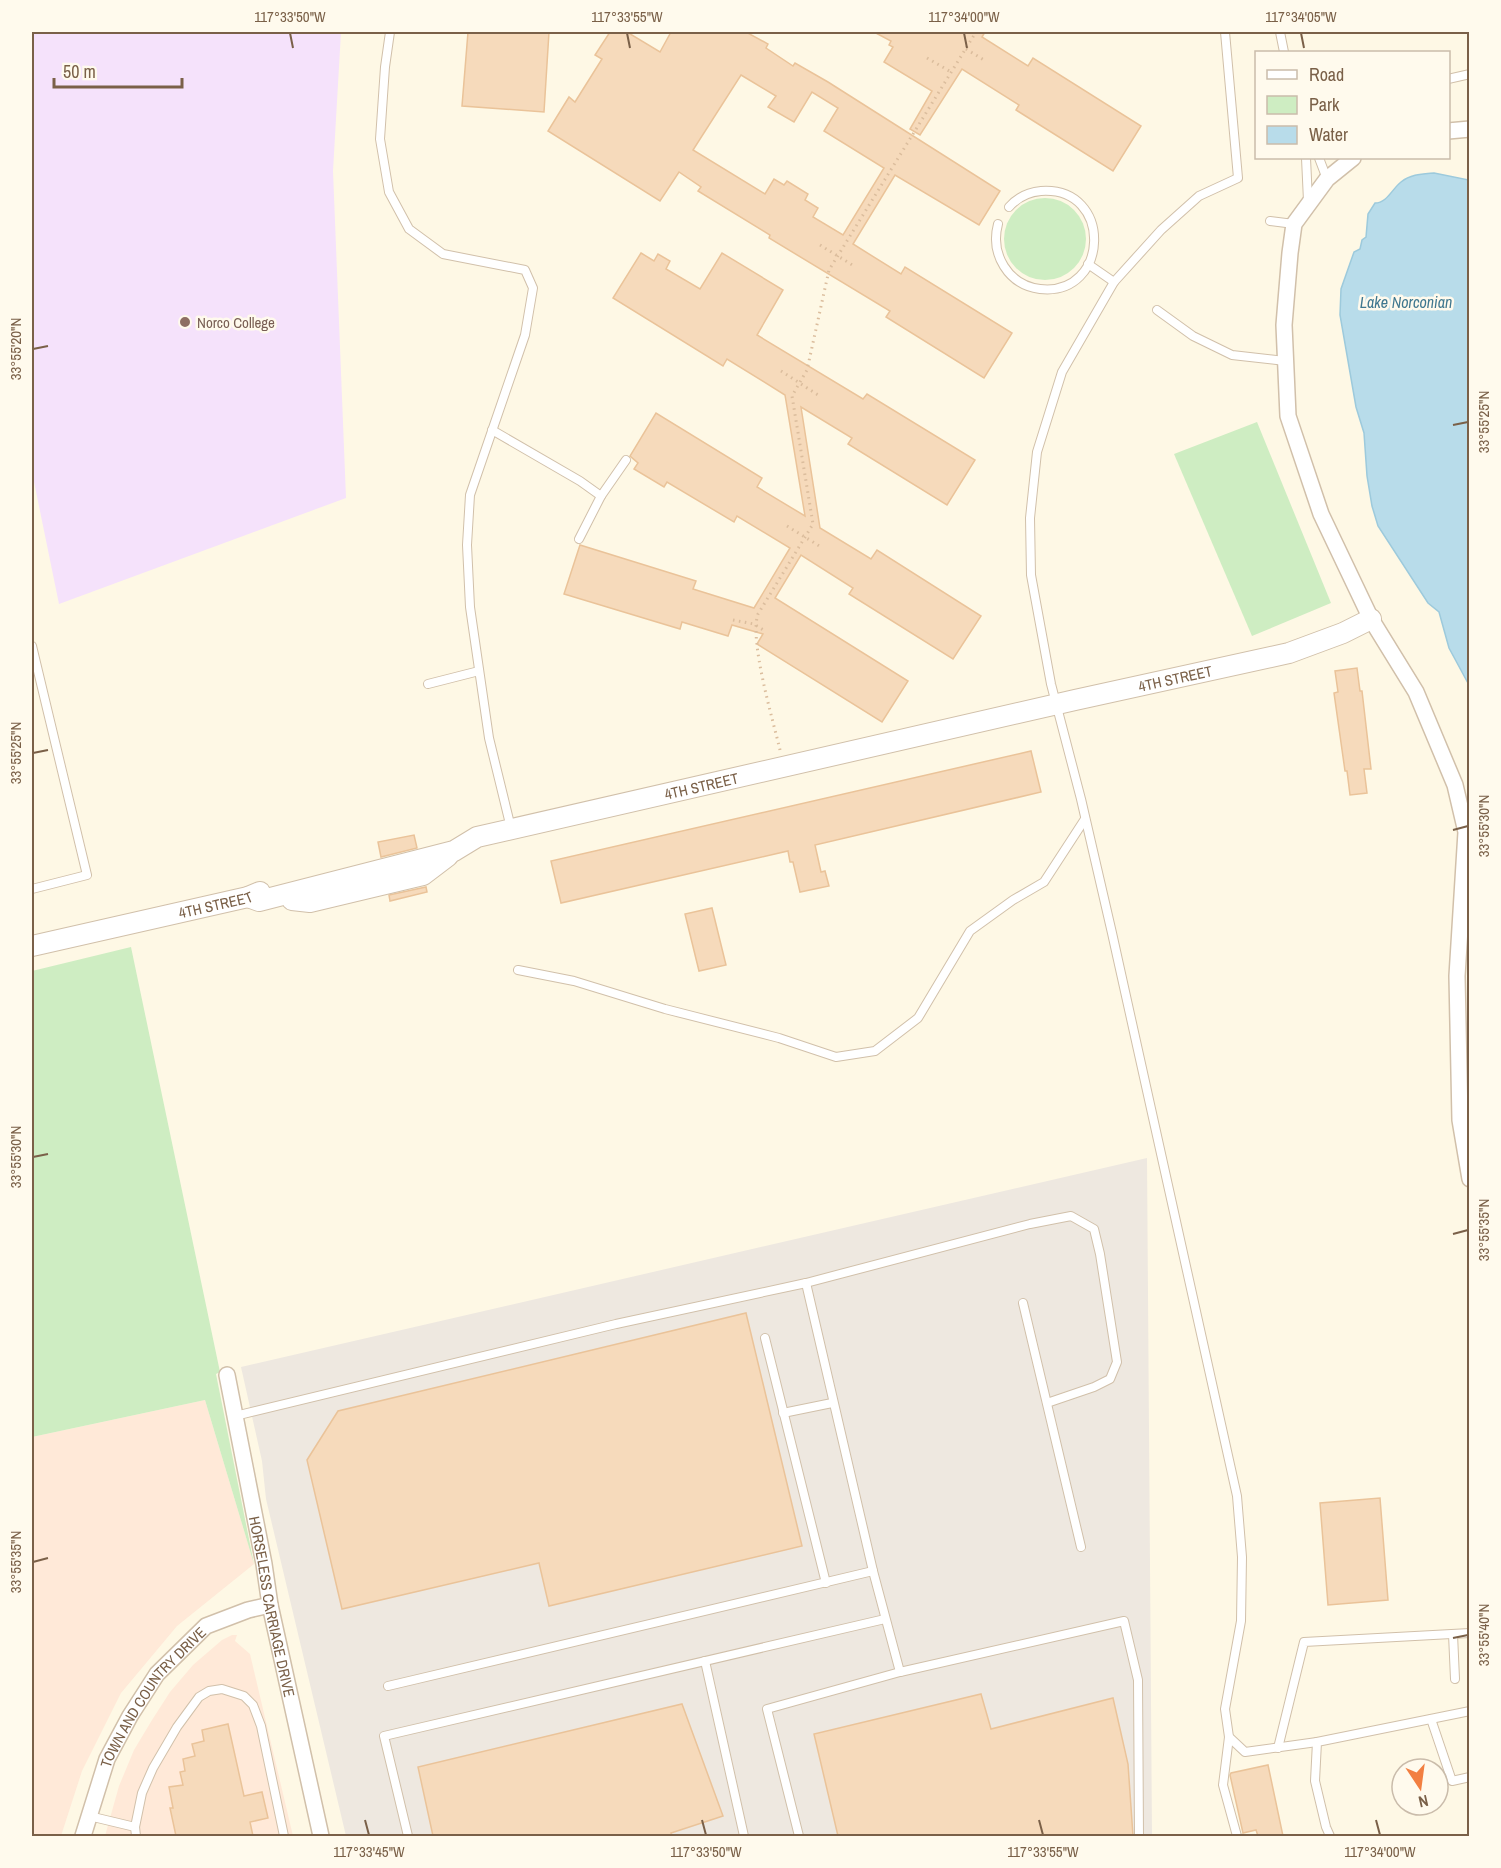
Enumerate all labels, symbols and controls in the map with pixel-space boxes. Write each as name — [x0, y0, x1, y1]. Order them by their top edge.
text: 117°33'50"W — [254, 6, 326, 27]
text: 117°33'55"W — [591, 6, 663, 27]
text: 117°34'00"W — [928, 6, 1000, 27]
text: 117°34'05"W — [1265, 6, 1337, 27]
scale bar — [54, 51, 182, 89]
legend — [1255, 51, 1450, 159]
text: 50 m — [63, 59, 96, 84]
text: Road — [1309, 62, 1344, 87]
text: Park — [1309, 92, 1340, 117]
text: Water — [1309, 122, 1348, 147]
water label: Lake Norconian — [1360, 291, 1452, 313]
place label: Norco College — [197, 312, 275, 333]
marker: Norco College — [178, 315, 192, 329]
text: 33°55'20"N — [5, 318, 26, 380]
text: 33°55'25"N — [1473, 391, 1494, 453]
street label: 4TH STREET — [1136, 660, 1215, 696]
text: 33°55'25"N — [5, 722, 26, 784]
street label: 4TH STREET — [662, 767, 741, 804]
text: 33°55'30"N — [1473, 795, 1494, 857]
street label: 4TH STREET — [176, 886, 256, 923]
text: 33°55'30"N — [5, 1126, 26, 1188]
text: 33°55'35"N — [1473, 1199, 1494, 1261]
street label: HORSELESS CARRIAGE DRIVE — [244, 1514, 301, 1699]
text: 33°55'35"N — [5, 1531, 26, 1593]
text: 33°55'40"N — [1473, 1604, 1494, 1666]
street label: TOWN AND COUNTRY DRIVE — [95, 1622, 210, 1770]
north arrow — [1390, 1757, 1450, 1817]
text: N — [1416, 1790, 1430, 1813]
text: 117°33'45"W — [333, 1841, 405, 1862]
text: 117°33'50"W — [670, 1841, 742, 1862]
text: 117°33'55"W — [1007, 1841, 1079, 1862]
text: 117°34'00"W — [1344, 1841, 1416, 1862]

